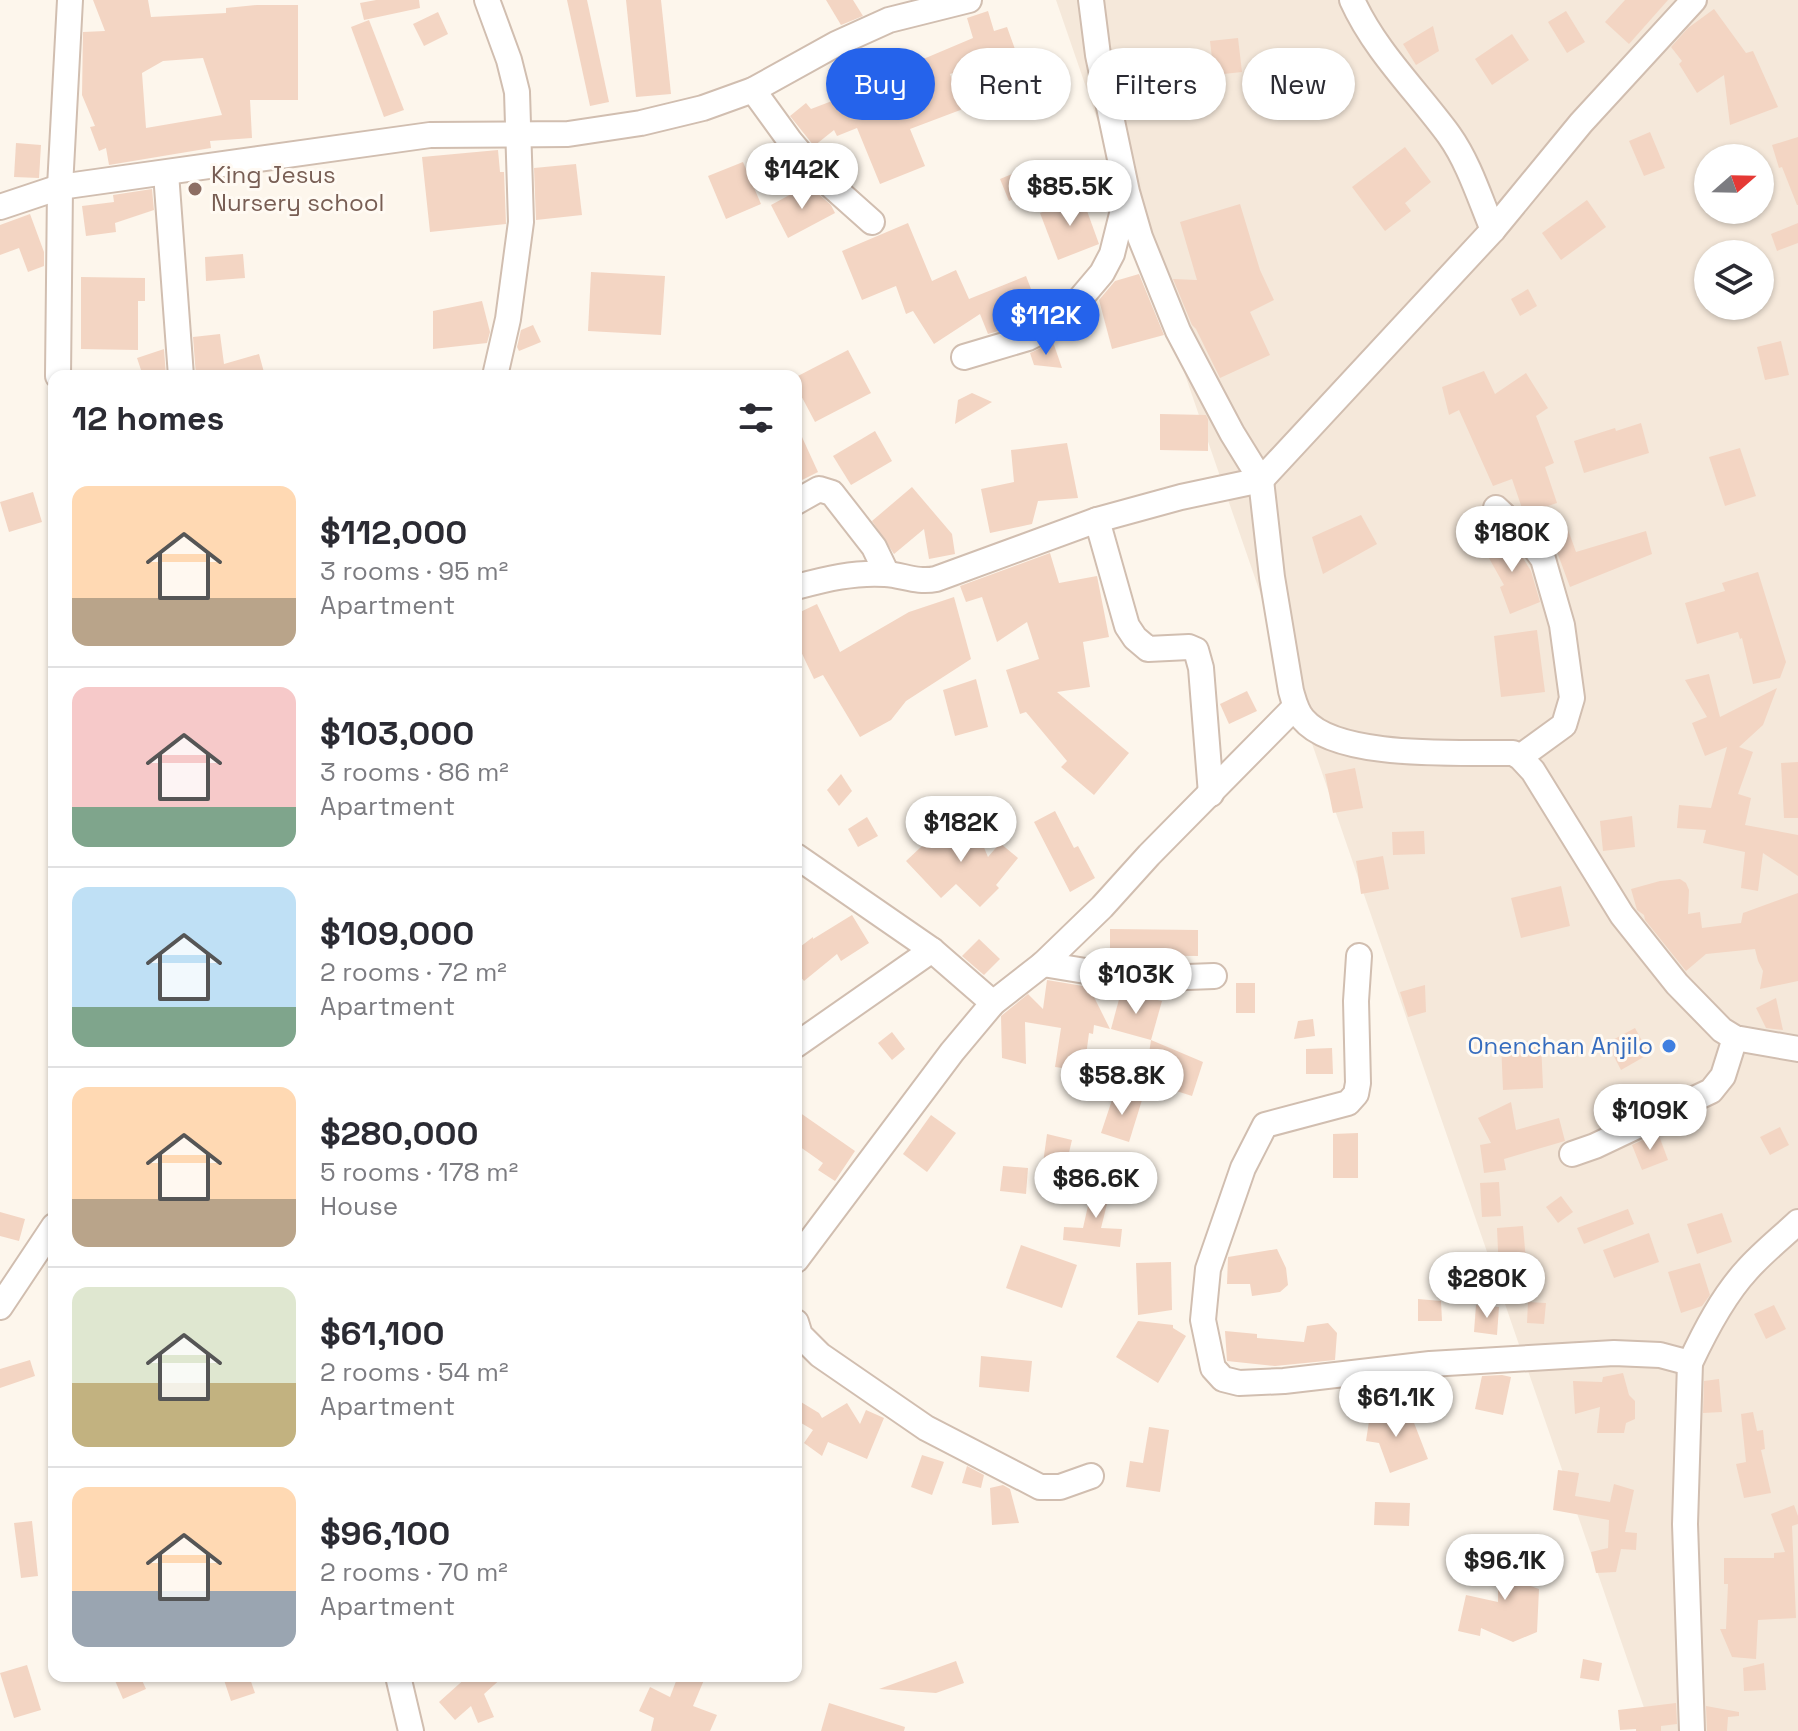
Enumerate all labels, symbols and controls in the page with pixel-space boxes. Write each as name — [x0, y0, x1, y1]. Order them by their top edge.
chip: Buy — [826, 48, 935, 120]
chip: Rent — [951, 48, 1071, 120]
chip: Filters — [1087, 48, 1226, 120]
chip: New — [1242, 48, 1355, 120]
pin: $142K — [746, 143, 858, 211]
north arrow — [1694, 144, 1774, 224]
map controls — [1694, 144, 1774, 320]
text: $142K — [764, 152, 840, 186]
place label: King Jesus Nursery school — [211, 159, 384, 218]
pin: $85.5K — [1005, 160, 1135, 228]
text: $85.5K — [1027, 169, 1113, 203]
marker: King Jesus Nursery school — [186, 180, 204, 198]
button: layers — [1694, 240, 1774, 320]
pin: $112K — [990, 289, 1102, 357]
text: $112K — [1011, 298, 1081, 332]
icon: filters — [734, 396, 778, 440]
text: 12 homes — [72, 397, 224, 440]
pin: $180K — [1456, 506, 1568, 574]
text: $112,000 — [320, 511, 467, 554]
text: $180K — [1474, 515, 1550, 549]
icon: home — [136, 518, 232, 614]
text: 3 rooms · 95 m² — [320, 554, 508, 588]
text: Apartment — [320, 588, 455, 622]
text: $103,000 — [320, 712, 474, 755]
icon: home — [136, 719, 232, 815]
text: 3 rooms · 86 m² — [320, 755, 509, 789]
text: Apartment — [320, 789, 455, 823]
pin: $182K — [905, 796, 1017, 864]
text: $182K — [924, 805, 998, 839]
text: $109,000 — [320, 912, 474, 955]
icon: home — [136, 919, 232, 1015]
pin: $103K — [1080, 948, 1192, 1016]
text: 2 rooms · 72 m² — [320, 955, 507, 989]
text: $103K — [1098, 957, 1174, 991]
text: Apartment — [320, 989, 455, 1023]
place label: Onenchan Anjilo — [1468, 1030, 1653, 1061]
marker: Onenchan Anjilo — [1660, 1037, 1678, 1055]
pin: $58.8K — [1057, 1049, 1187, 1117]
text: $58.8K — [1079, 1058, 1165, 1092]
pin: $109K — [1594, 1084, 1706, 1152]
text: $109K — [1612, 1093, 1688, 1127]
text: $280,000 — [320, 1112, 479, 1155]
icon: home — [136, 1119, 232, 1215]
pin: $86.6K — [1031, 1152, 1161, 1220]
text: 5 rooms · 178 m² — [320, 1155, 518, 1189]
text: $86.6K — [1052, 1161, 1140, 1195]
text: House — [320, 1189, 398, 1223]
pin: $280K — [1431, 1252, 1543, 1320]
text: $280K — [1447, 1261, 1527, 1295]
text: $61,100 — [320, 1312, 445, 1355]
icon: home — [136, 1319, 232, 1415]
text: 2 rooms · 54 m² — [320, 1355, 509, 1389]
pin: $61.1K — [1331, 1371, 1461, 1439]
text: $61.1K — [1357, 1380, 1435, 1414]
text: Apartment — [320, 1389, 455, 1423]
text: $96,100 — [320, 1512, 450, 1555]
icon: home — [136, 1519, 232, 1615]
pin: $96.1K — [1440, 1534, 1570, 1602]
text: $96.1K — [1464, 1543, 1546, 1577]
text: 2 rooms · 70 m² — [320, 1555, 508, 1589]
text: Apartment — [320, 1589, 455, 1623]

